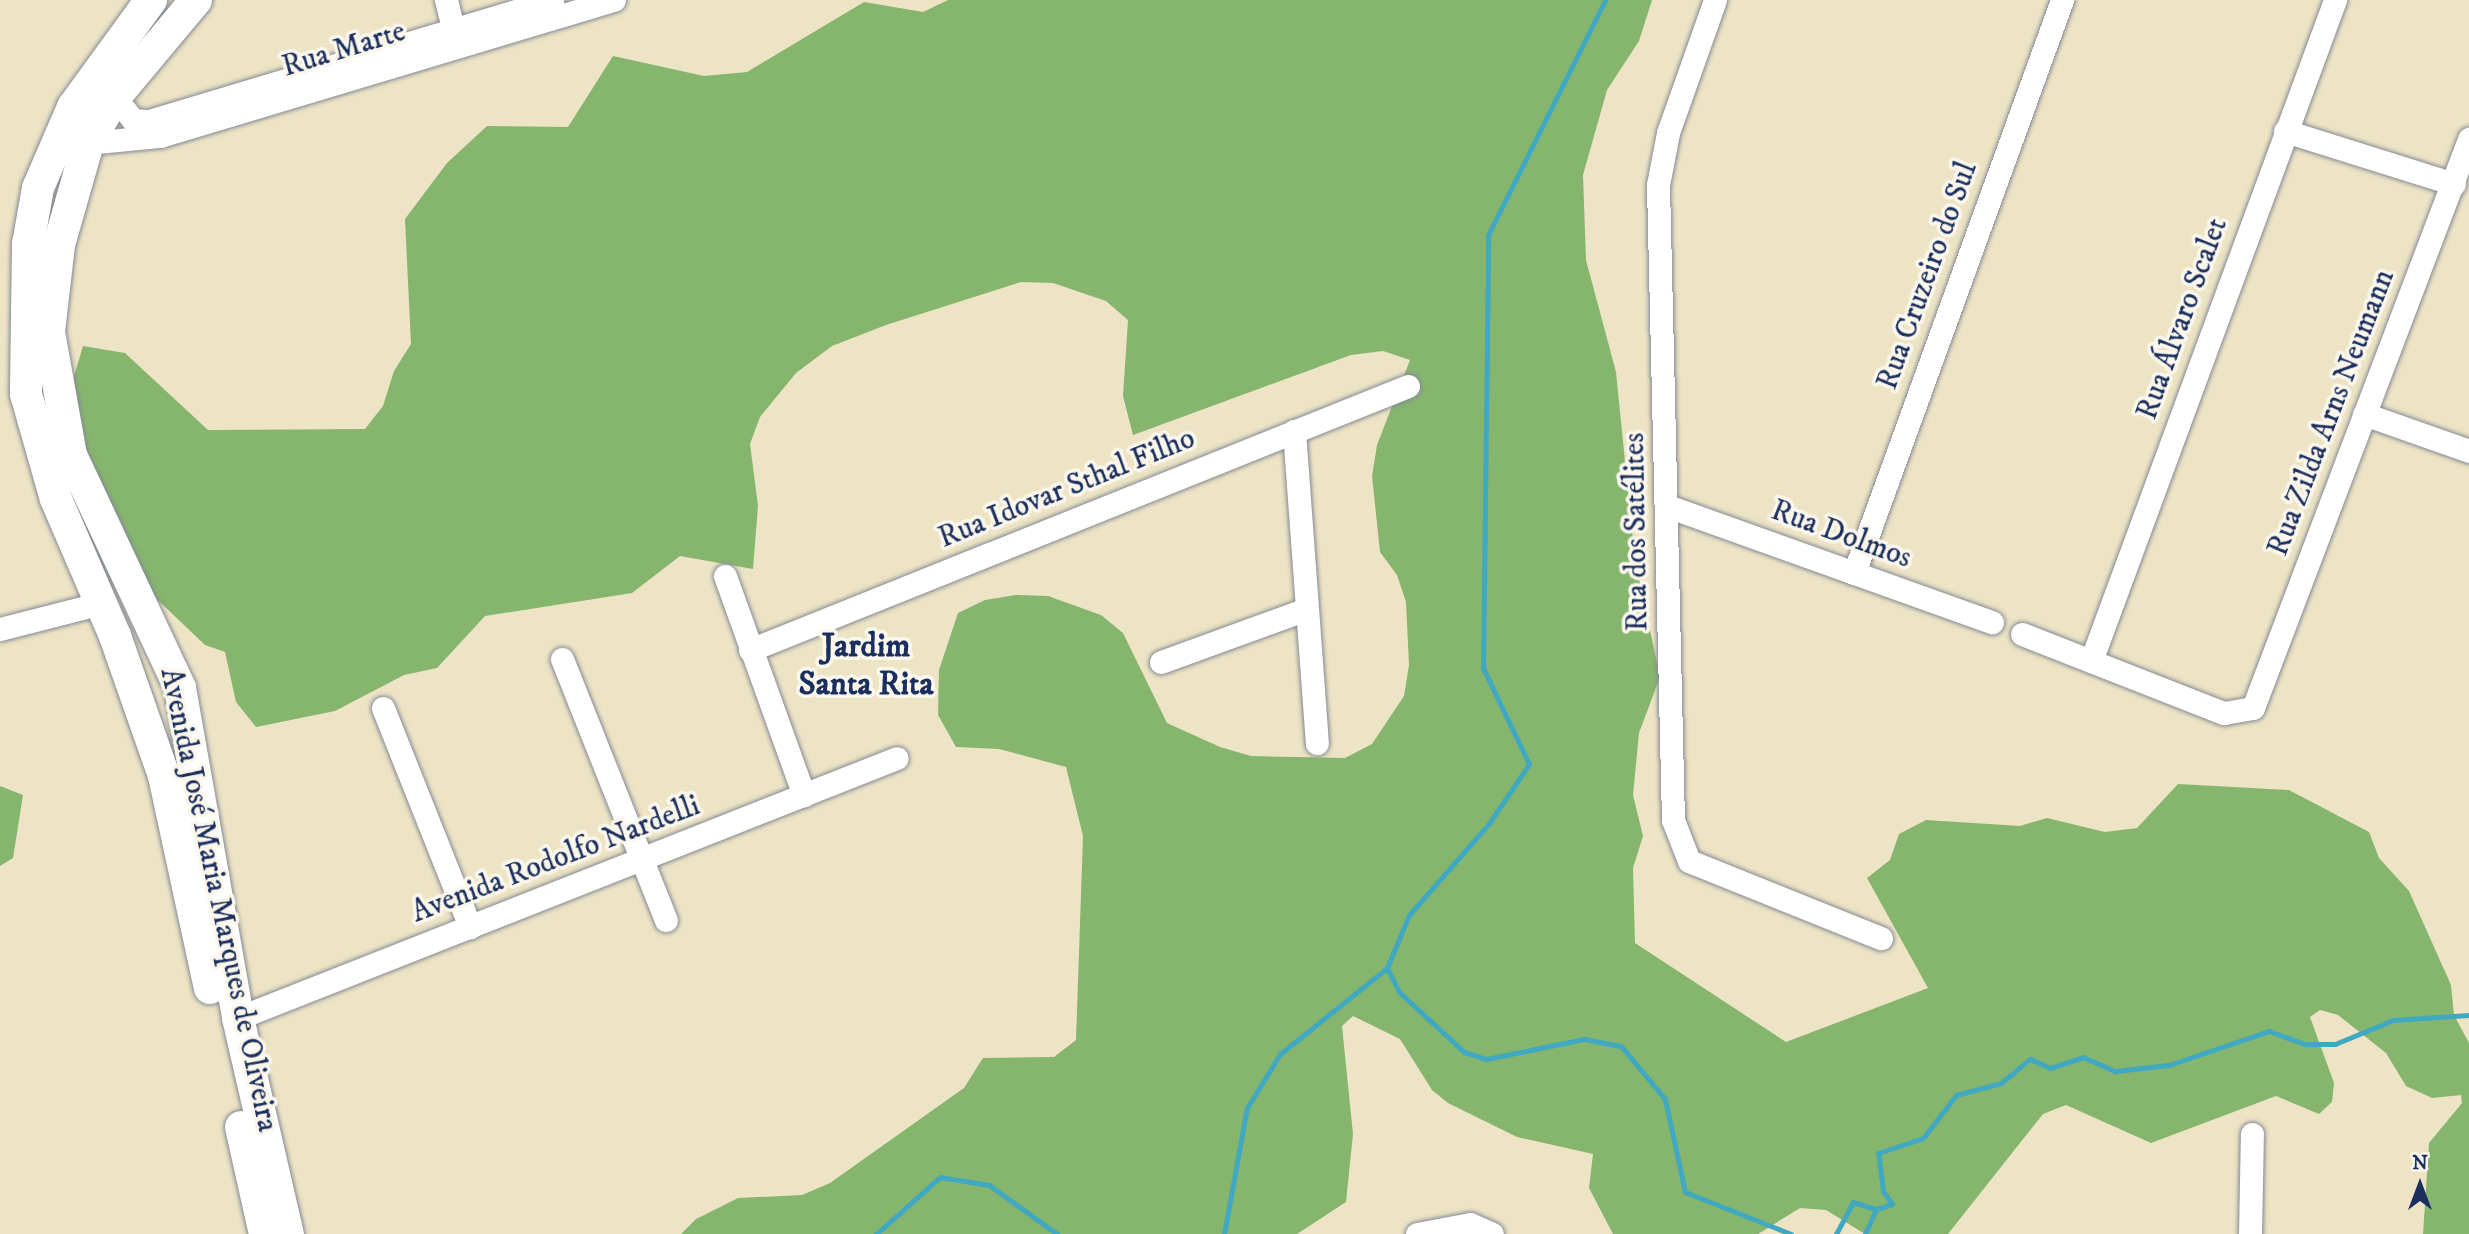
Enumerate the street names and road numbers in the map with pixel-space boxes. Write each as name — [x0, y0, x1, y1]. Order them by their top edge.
street label: Rua Marte — [278, 14, 410, 86]
street label: Rua Cruzeiro do Sul — [1870, 157, 1986, 395]
street label: Rua Álvaro Scalet — [2130, 213, 2236, 425]
street label: Rua Zilda Arns Neumann — [2261, 265, 2403, 561]
street label: Rua Idovar Sthal Filho — [934, 421, 1200, 557]
street label: Rua dos Satélites — [1617, 432, 1657, 632]
street label: Rua Dolmos — [1766, 493, 1916, 577]
street label: Avenida José Maria Marques de Oliveira — [151, 665, 285, 1135]
street label: Avenida Rodolfo Nardelli — [407, 788, 705, 932]

